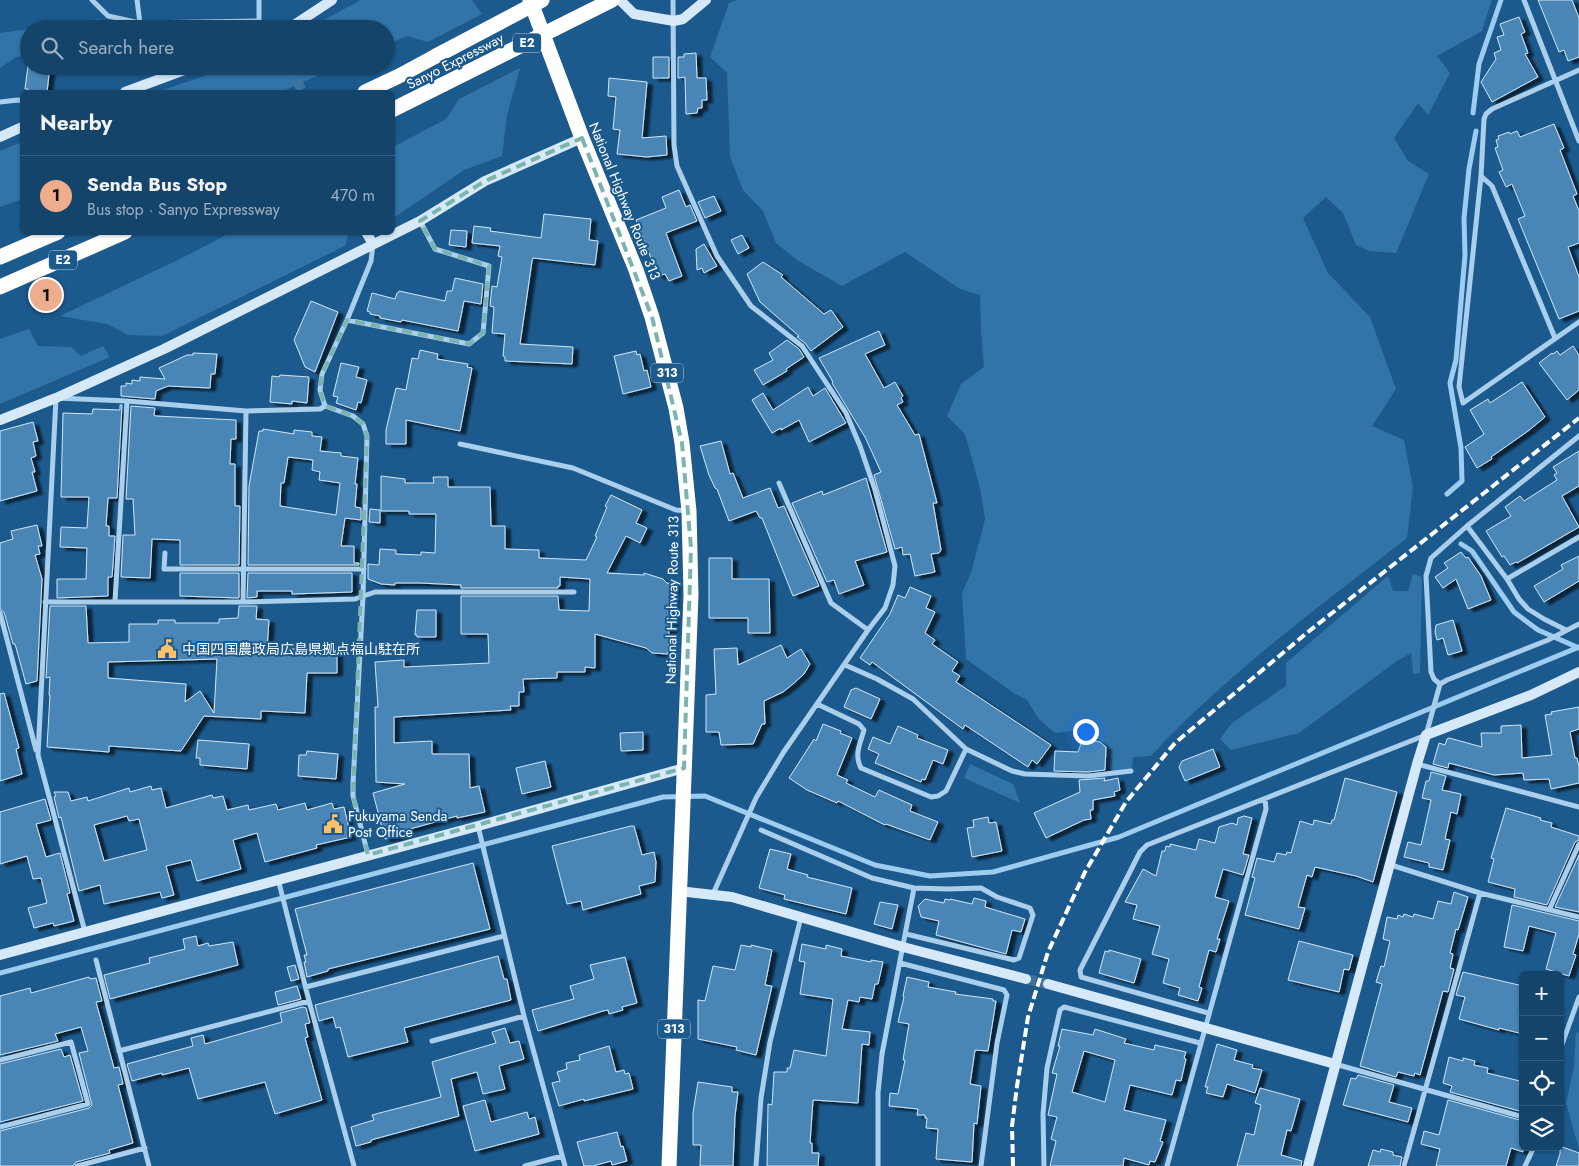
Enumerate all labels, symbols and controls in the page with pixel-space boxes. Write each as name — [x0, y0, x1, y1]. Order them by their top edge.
search box — [20, 20, 395, 75]
street label: Sanyo Expressway — [403, 28, 508, 94]
icon: search — [38, 34, 66, 62]
text: Search here — [78, 34, 174, 61]
road number: E2 — [513, 34, 541, 52]
text: Nearby — [40, 108, 112, 138]
street label: National Highway Route 313 — [584, 119, 666, 283]
text: Senda Bus Stop — [87, 171, 227, 198]
text: 1 — [52, 184, 60, 207]
text: 470 m — [330, 184, 375, 207]
text: Bus stop · Sanyo Expressway — [87, 198, 280, 221]
road number: E2 — [49, 250, 77, 270]
pin: 1 — [30, 276, 62, 314]
road number: 313 — [651, 363, 683, 382]
street label: National Highway Route 313 — [661, 515, 683, 684]
public building icon: 中国四国農政局広島県拠点福山駐在所 — [156, 638, 178, 660]
place label: 中国四国農政局広島県拠点福山駐在所 — [182, 639, 420, 659]
your location — [1073, 719, 1099, 745]
place label: Fukuyama Senda Post Office — [348, 806, 447, 842]
public building icon: Fukuyama Senda Post Office — [322, 813, 344, 835]
map controls — [1519, 971, 1564, 1151]
button: + — [1519, 971, 1564, 1016]
button: − — [1519, 1016, 1564, 1061]
road number: 313 — [658, 1020, 690, 1038]
button: locate — [1519, 1061, 1564, 1106]
button: layers — [1519, 1106, 1564, 1151]

